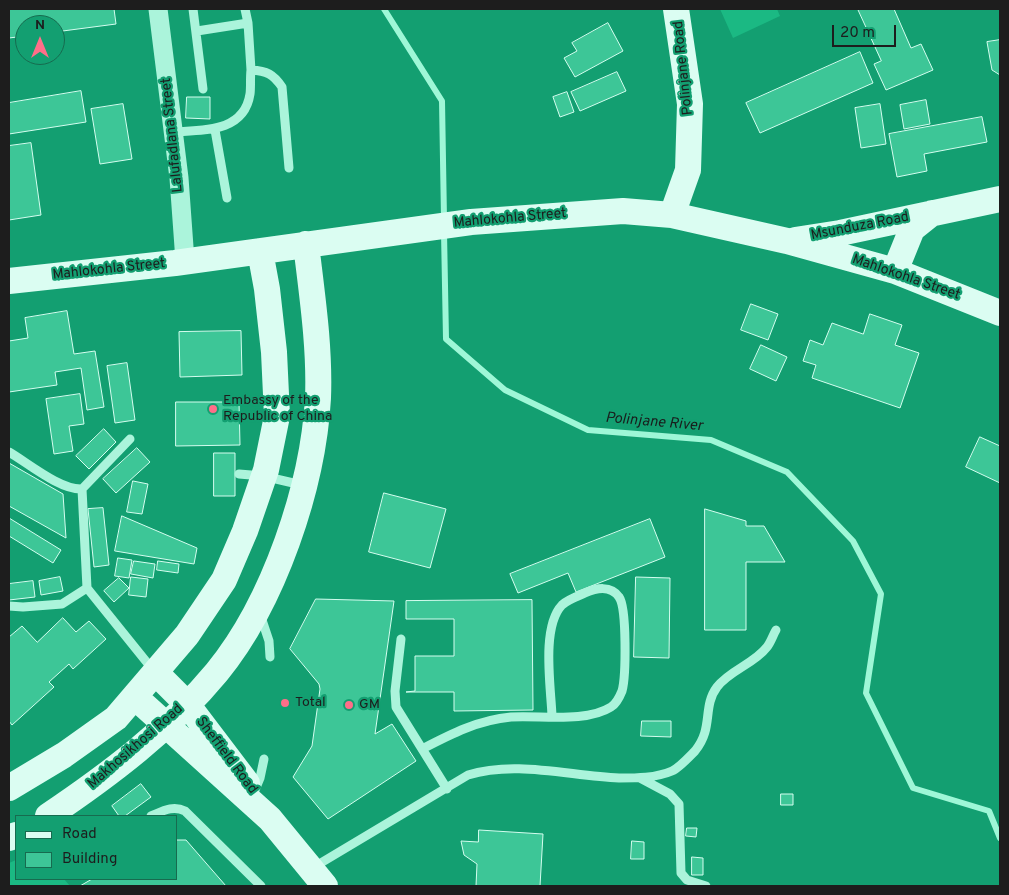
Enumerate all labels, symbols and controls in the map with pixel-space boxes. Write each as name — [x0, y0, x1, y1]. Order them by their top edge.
north arrow — [15, 15, 65, 65]
scale bar — [834, 15, 898, 47]
text: N — [35, 17, 45, 34]
street label: Polinjane Road — [671, 20, 697, 116]
text: 20 m — [840, 24, 875, 43]
street label: Lalufadlana Street — [159, 77, 187, 193]
street label: Mahlokohla Street — [453, 206, 567, 232]
street label: Msunduza Road — [810, 209, 910, 245]
street label: Mahlokohla Street — [850, 252, 962, 304]
street label: Mahlokohla Street — [52, 256, 166, 284]
place label: Embassy of the Republic of China — [223, 393, 332, 426]
marker: Embassy of the Republic of China — [207, 403, 219, 415]
water label: Polinjane River — [605, 410, 703, 436]
place label: Total — [295, 695, 326, 711]
marker: Total — [279, 697, 291, 709]
place label: GM — [359, 697, 380, 713]
marker: GM — [343, 699, 355, 711]
street label: Makhosikhosi Road — [85, 701, 187, 793]
street label: Sheffield Road — [192, 714, 260, 798]
legend — [15, 815, 178, 880]
text: Road — [62, 825, 97, 844]
text: Building — [62, 850, 117, 869]

